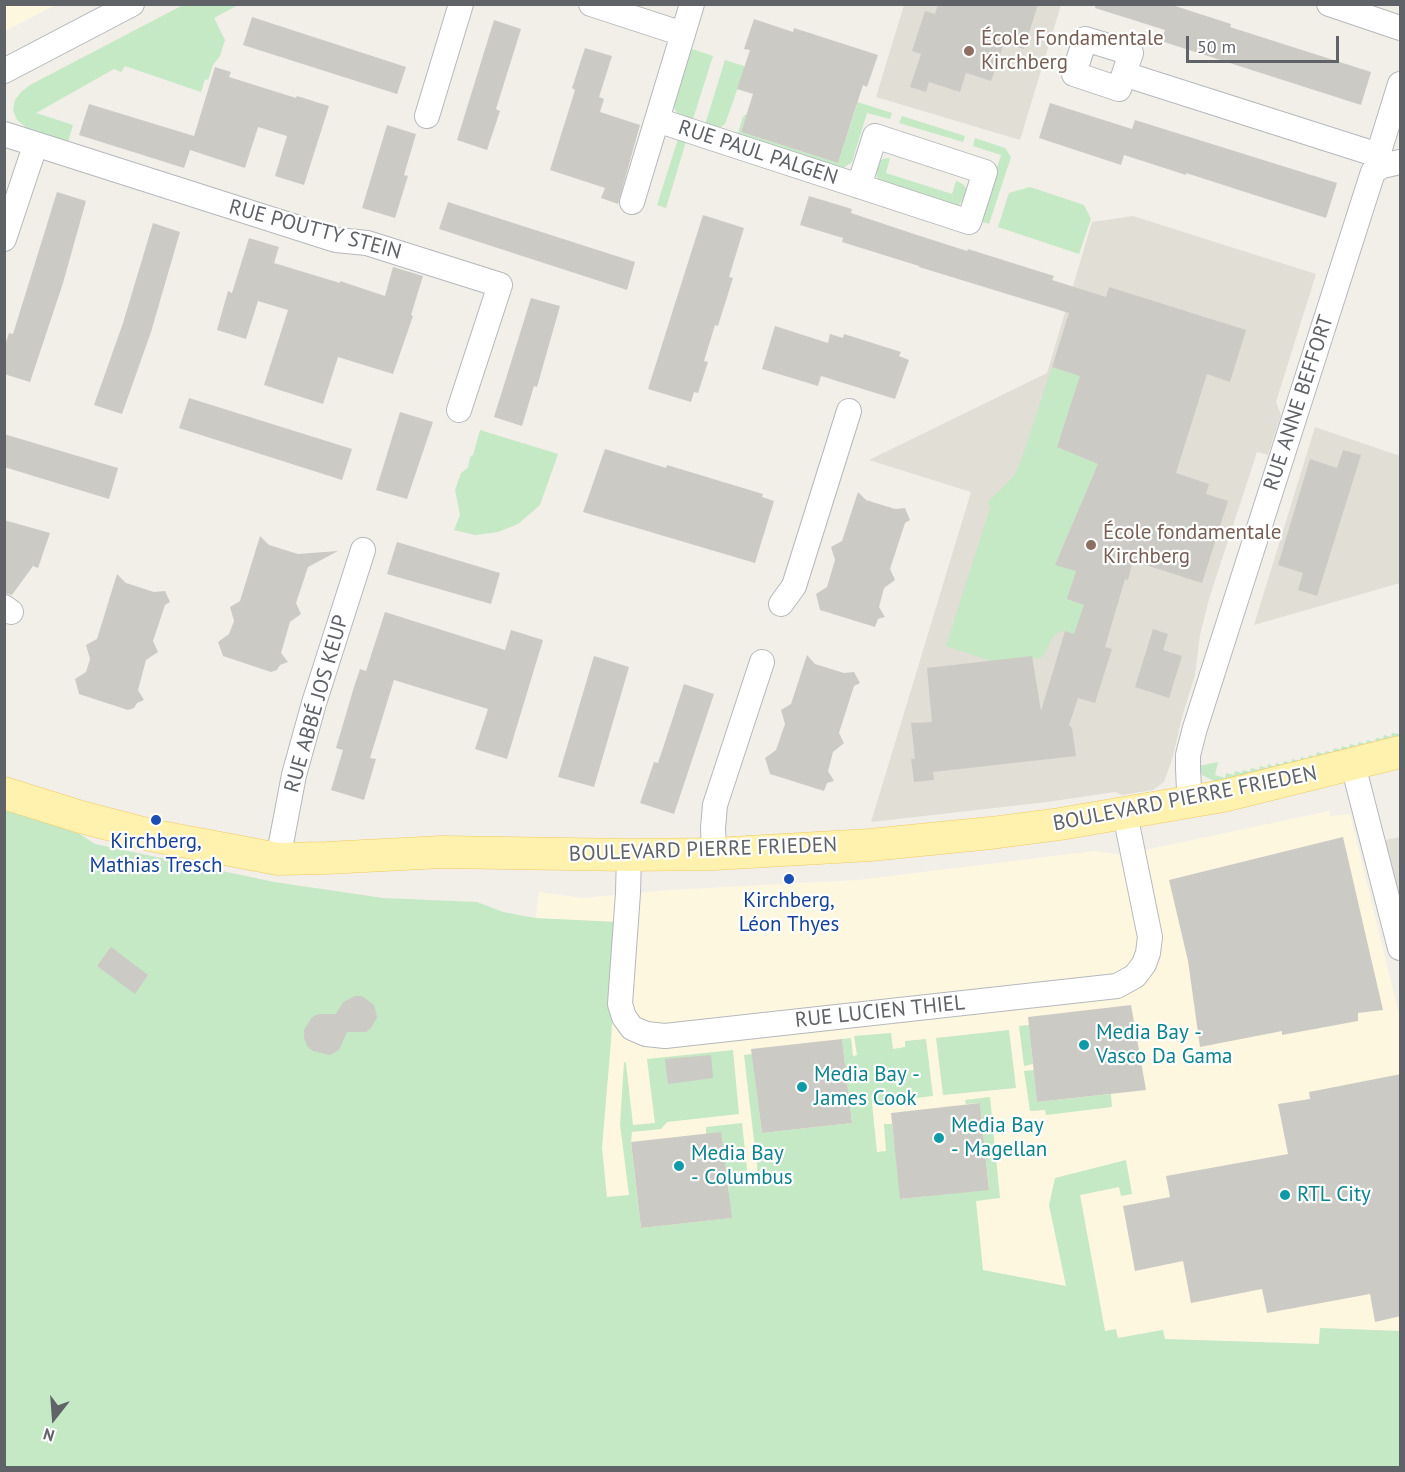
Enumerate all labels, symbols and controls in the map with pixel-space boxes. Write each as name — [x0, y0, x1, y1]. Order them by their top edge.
scale bar — [1189, 24, 1342, 62]
place label: École Fondamentale Kirchberg — [981, 26, 1164, 76]
text: 50 m — [1197, 35, 1236, 58]
marker: École Fondamentale Kirchberg — [962, 44, 976, 58]
street label: RUE PAUL PALGEN — [675, 115, 841, 191]
street label: RUE POUTTY STEIN — [226, 195, 404, 265]
street label: RUE ANNE BEFFORT — [1259, 312, 1339, 494]
place label: École fondamentale Kirchberg — [1103, 520, 1281, 570]
marker: École fondamentale Kirchberg — [1084, 538, 1098, 552]
street label: RUE ABBÉ JOS KEUP — [280, 612, 354, 796]
street label: BOULEVARD PIERRE FRIEDEN — [1051, 761, 1319, 837]
marker: Kirchberg, Mathias Tresch — [149, 813, 163, 827]
place label: Kirchberg, Mathias Tresch — [89, 829, 223, 879]
street label: BOULEVARD PIERRE FRIEDEN — [568, 833, 838, 867]
marker: Kirchberg, Léon Thyes — [782, 872, 796, 886]
place label: Kirchberg, Léon Thyes — [739, 888, 839, 938]
street label: RUE LUCIEN THIEL — [794, 991, 966, 1033]
place label: Media Bay - Vasco Da Gama — [1096, 1020, 1232, 1070]
marker: Media Bay - Vasco Da Gama — [1077, 1038, 1091, 1052]
place label: Media Bay - James Cook — [814, 1062, 920, 1112]
marker: Media Bay - James Cook — [795, 1080, 809, 1094]
place label: Media Bay - Magellan — [951, 1113, 1047, 1163]
marker: Media Bay - Magellan — [932, 1131, 946, 1145]
place label: Media Bay - Columbus — [691, 1141, 793, 1191]
marker: Media Bay - Columbus — [672, 1159, 686, 1173]
place label: RTL City — [1297, 1182, 1371, 1208]
marker: RTL City — [1278, 1188, 1292, 1202]
north arrow — [24, 1388, 84, 1448]
text: N — [41, 1424, 57, 1446]

